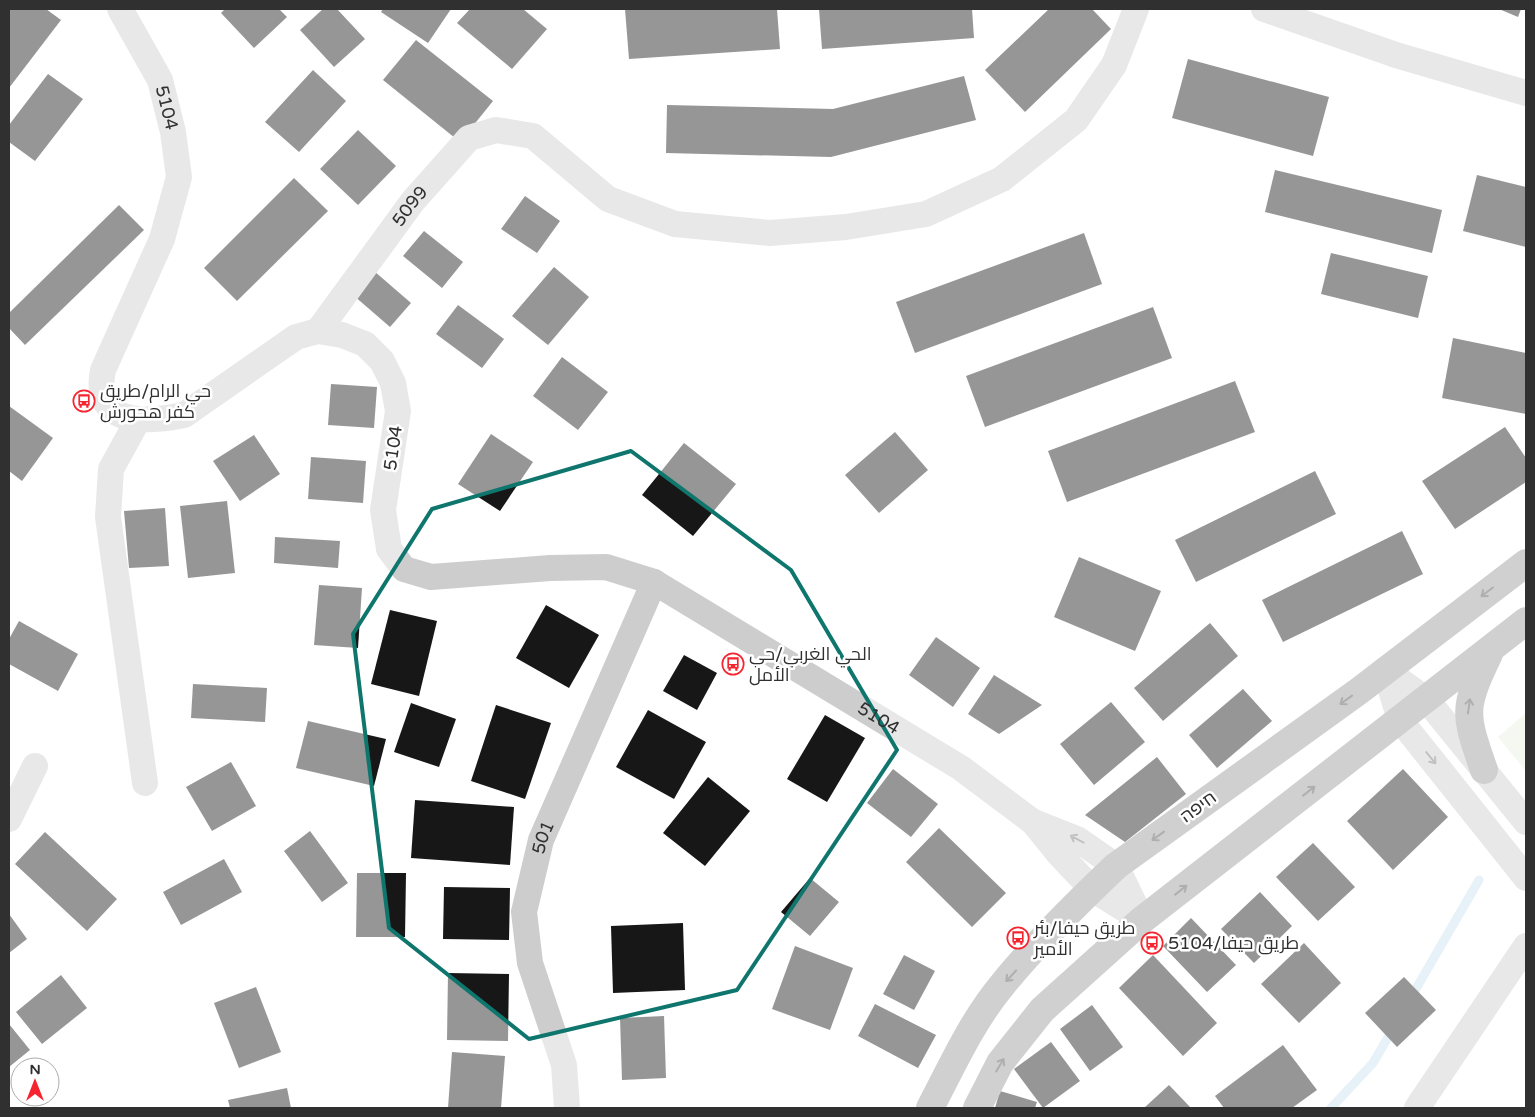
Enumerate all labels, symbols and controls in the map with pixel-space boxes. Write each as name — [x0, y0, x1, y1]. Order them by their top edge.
street label: 5104 — [151, 83, 183, 132]
street label: 5099 — [387, 181, 432, 231]
place label: حي الرام/طريق كفر هحورش — [100, 380, 211, 423]
bus stop icon: حي الرام/طريق كفر هحورش — [72, 389, 96, 413]
street label: 5104 — [379, 424, 407, 472]
one-way arrow — [1480, 587, 1494, 597]
place label: الحي الغربي/حي الأمل — [749, 643, 871, 686]
bus stop icon: الحي الغربي/حي الأمل — [721, 652, 745, 676]
one-way arrow — [1339, 695, 1353, 705]
street label: 5104 — [854, 697, 904, 739]
one-way arrow — [1464, 699, 1474, 715]
one-way arrow — [1425, 751, 1436, 764]
one-way arrow — [1302, 785, 1315, 796]
street label: חיפה — [1175, 786, 1221, 828]
street label: 501 — [527, 817, 559, 856]
one-way arrow — [1151, 831, 1165, 841]
one-way arrow — [1070, 834, 1085, 844]
one-way arrow — [1174, 885, 1187, 896]
place label: طريق حيفا/بئر الأمير — [1033, 917, 1135, 960]
bus stop icon: طريق حيفا/بئر الأمير — [1006, 926, 1030, 950]
bus stop icon: طريق حيفا/5104 — [1140, 931, 1164, 955]
place label: طريق حيفا/5104 — [1168, 932, 1299, 955]
one-way arrow — [1005, 969, 1017, 982]
north arrow — [10, 1057, 60, 1107]
one-way arrow — [995, 1059, 1005, 1073]
text: N — [29, 1061, 41, 1078]

